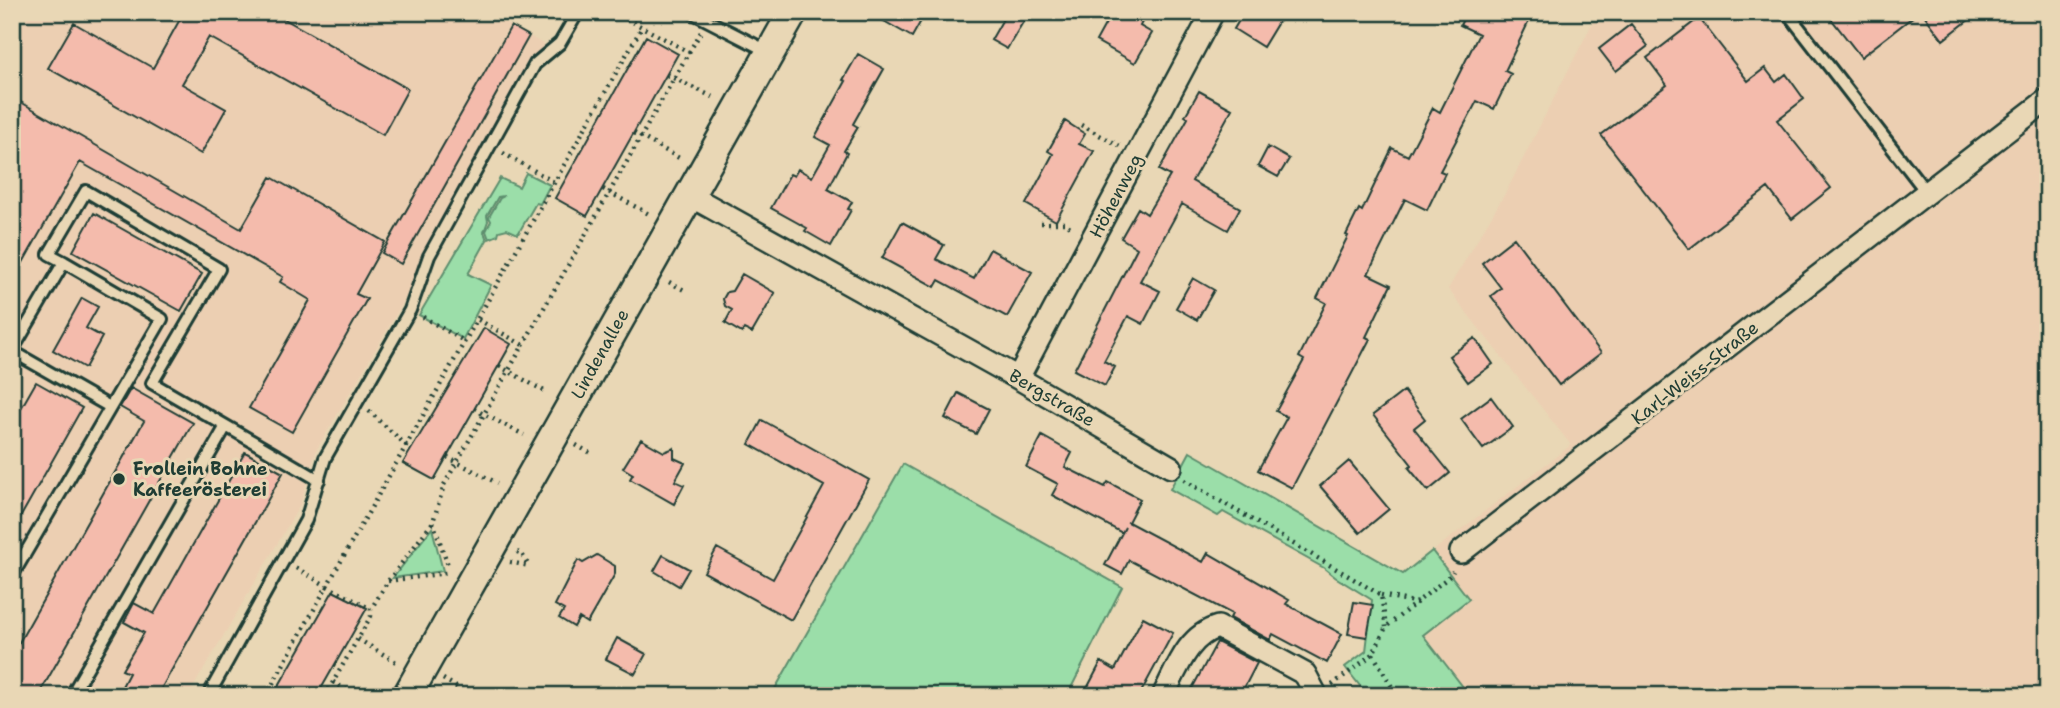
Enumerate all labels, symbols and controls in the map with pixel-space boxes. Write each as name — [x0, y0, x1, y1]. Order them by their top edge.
street label: Höhenweg — [1084, 150, 1148, 242]
street label: Lindenallee — [565, 305, 635, 403]
street label: Karl-Weiss-Straße — [1626, 316, 1764, 430]
street label: Bergstraße — [1005, 364, 1099, 432]
place label: Frollein Bohne Kaffeerösterei — [133, 457, 268, 502]
marker: Frollein Bohne Kaffeerösterei — [111, 471, 127, 487]

